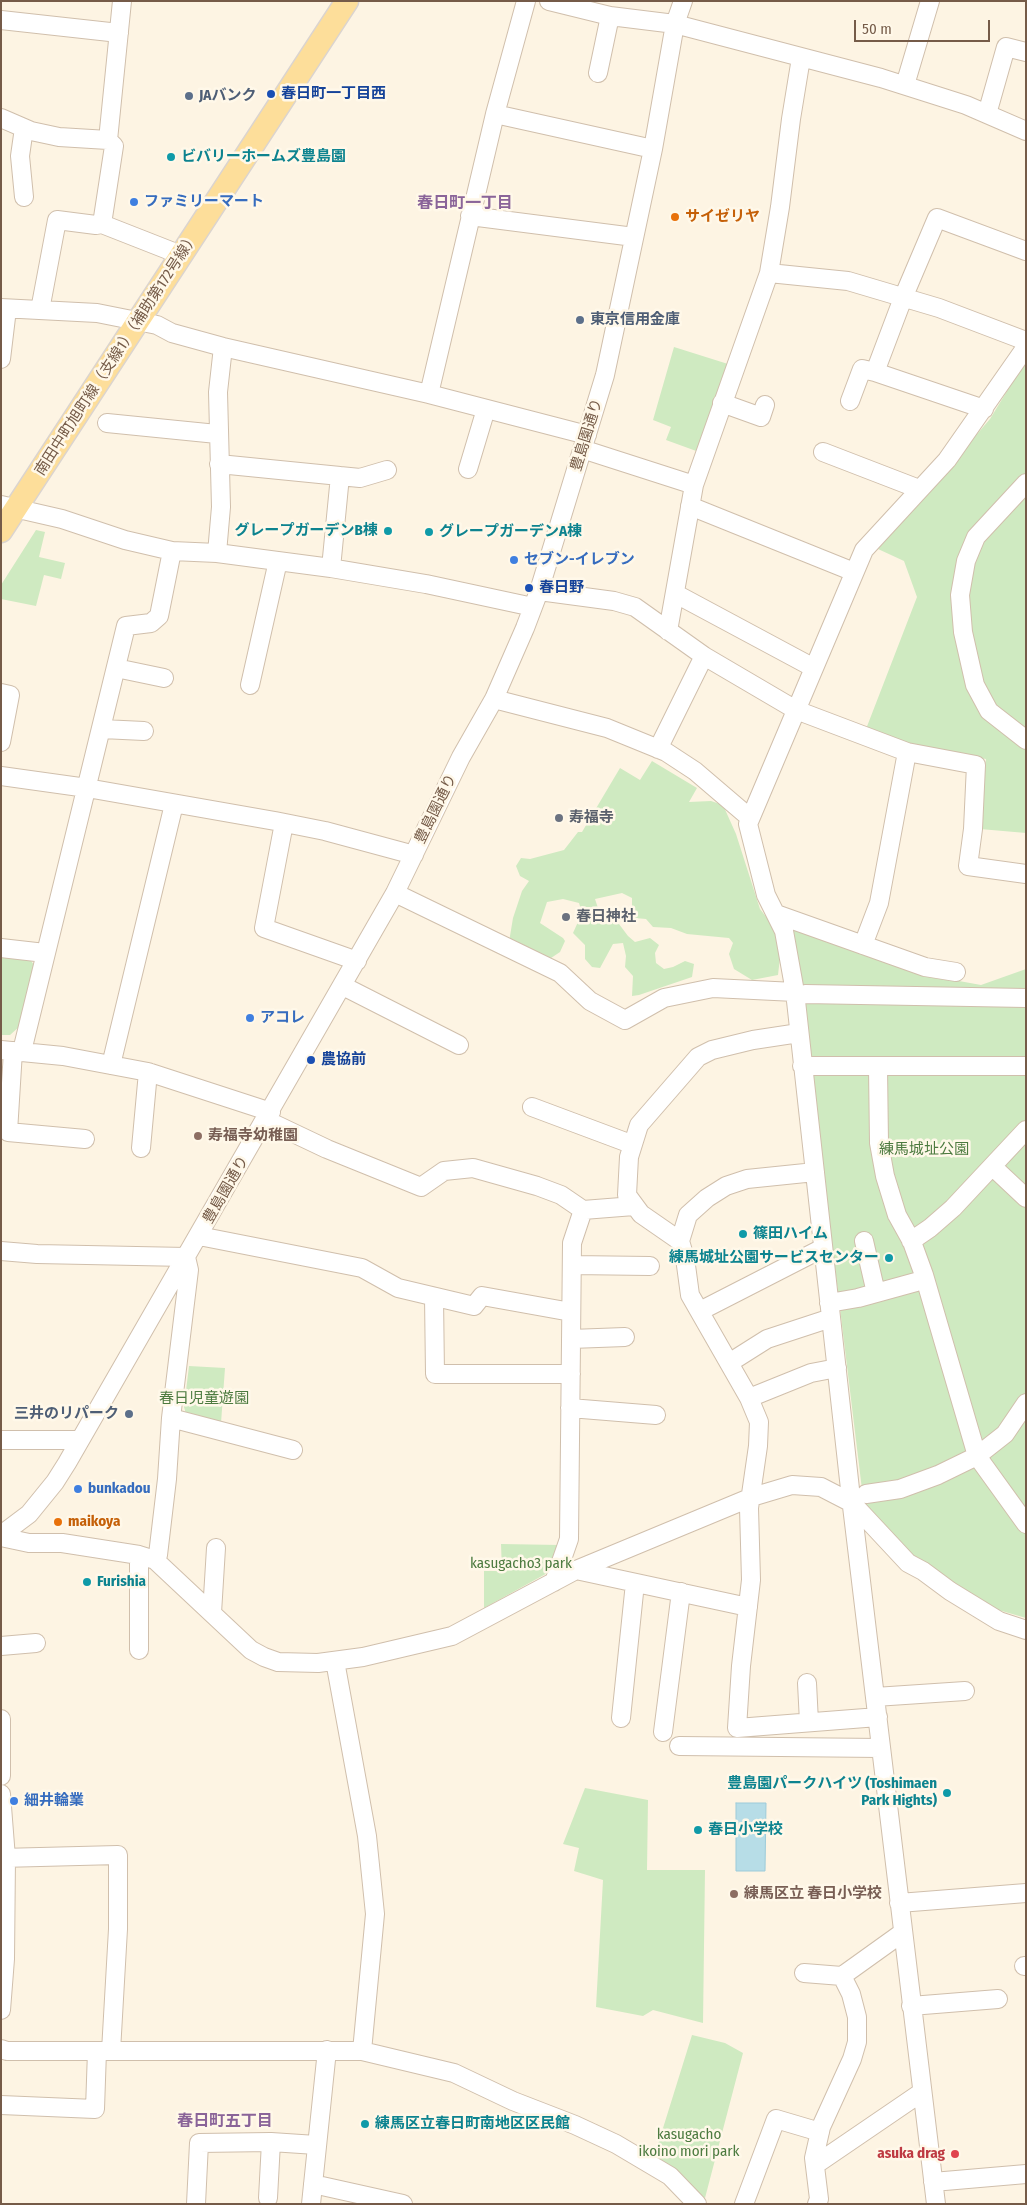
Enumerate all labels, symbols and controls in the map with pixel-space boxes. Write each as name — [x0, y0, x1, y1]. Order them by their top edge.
scale bar — [857, 10, 993, 42]
text: 50 m — [862, 20, 892, 38]
place label: 春日町一丁目西 — [281, 85, 386, 103]
place label: JAバンク — [199, 87, 256, 105]
marker: 春日町一丁目西 — [265, 88, 277, 100]
marker: JAバンク — [183, 90, 195, 102]
place label: ビバリーホームズ豊島園 — [181, 148, 346, 166]
marker: ビバリーホームズ豊島園 — [165, 151, 177, 163]
place label: ファミリーマート — [144, 193, 264, 211]
district label: 春日町一丁目 — [417, 194, 513, 214]
marker: ファミリーマート — [128, 196, 140, 208]
place label: サイゼリヤ — [685, 208, 760, 226]
marker: サイゼリヤ — [669, 211, 681, 223]
street label: 南田中町旭町線（支線1）（補助第172号線） — [31, 229, 203, 479]
place label: 東京信用金庫 — [590, 311, 680, 329]
marker: 東京信用金庫 — [574, 314, 586, 326]
street label: 豊島園通り — [567, 397, 607, 473]
place label: グレープガーデンB棟 — [235, 522, 378, 540]
place label: グレープガーデンA棟 — [439, 523, 582, 541]
marker: グレープガーデンB棟 — [382, 525, 394, 537]
marker: グレープガーデンA棟 — [423, 526, 435, 538]
place label: セブン-イレブン — [524, 551, 635, 569]
marker: セブン-イレブン — [508, 554, 520, 566]
place label: 春日野 — [539, 579, 584, 597]
marker: 春日野 — [523, 582, 535, 594]
street label: 豊島園通り — [411, 771, 461, 847]
place label: 寿福寺 — [569, 809, 614, 827]
marker: 寿福寺 — [553, 812, 565, 824]
place label: 春日神社 — [576, 908, 636, 926]
marker: 春日神社 — [560, 911, 572, 923]
place label: アコレ — [260, 1009, 305, 1027]
marker: アコレ — [244, 1012, 256, 1024]
place label: 農協前 — [321, 1051, 366, 1069]
marker: 農協前 — [305, 1054, 317, 1066]
place label: 寿福寺幼稚園 — [208, 1127, 298, 1145]
marker: 寿福寺幼稚園 — [192, 1130, 204, 1142]
park label: 練馬城址公園 — [879, 1141, 969, 1159]
street label: 豊島園通り — [199, 1153, 253, 1227]
place label: 篠田ハイム — [753, 1225, 828, 1243]
marker: 篠田ハイム — [737, 1228, 749, 1240]
place label: 練馬城址公園サービスセンター — [669, 1249, 879, 1267]
marker: 練馬城址公園サービスセンター — [883, 1252, 895, 1264]
park label: 春日児童遊園 — [159, 1390, 249, 1408]
place label: 三井のリパーク — [14, 1405, 119, 1423]
marker: 三井のリパーク — [123, 1408, 135, 1420]
place label: bunkadou — [88, 1480, 151, 1498]
marker: bunkadou — [72, 1483, 84, 1495]
place label: maikoya — [68, 1513, 120, 1531]
marker: maikoya — [52, 1516, 64, 1528]
park label: kasugacho3 park — [470, 1555, 572, 1573]
place label: Furishia — [97, 1573, 146, 1591]
marker: Furishia — [81, 1576, 93, 1588]
place label: 豊島園パークハイツ (Toshimaen Park Hights) — [727, 1775, 937, 1810]
marker: 豊島園パークハイツ (Toshimaen Park Hights) — [941, 1787, 953, 1799]
place label: 細井輪業 — [24, 1792, 84, 1810]
marker: 細井輪業 — [8, 1795, 20, 1807]
place label: 春日小学校 — [708, 1821, 783, 1839]
marker: 春日小学校 — [692, 1824, 704, 1836]
place label: 練馬区立 春日小学校 — [744, 1885, 882, 1903]
marker: 練馬区立 春日小学校 — [728, 1888, 740, 1900]
district label: 春日町五丁目 — [177, 2112, 273, 2132]
place label: 練馬区立春日町南地区区民館 — [375, 2115, 570, 2133]
marker: 練馬区立春日町南地区区民館 — [359, 2118, 371, 2130]
park label: kasugacho ikoino mori park — [638, 2126, 740, 2161]
place label: asuka drag — [877, 2145, 945, 2163]
marker: asuka drag — [949, 2148, 961, 2160]

